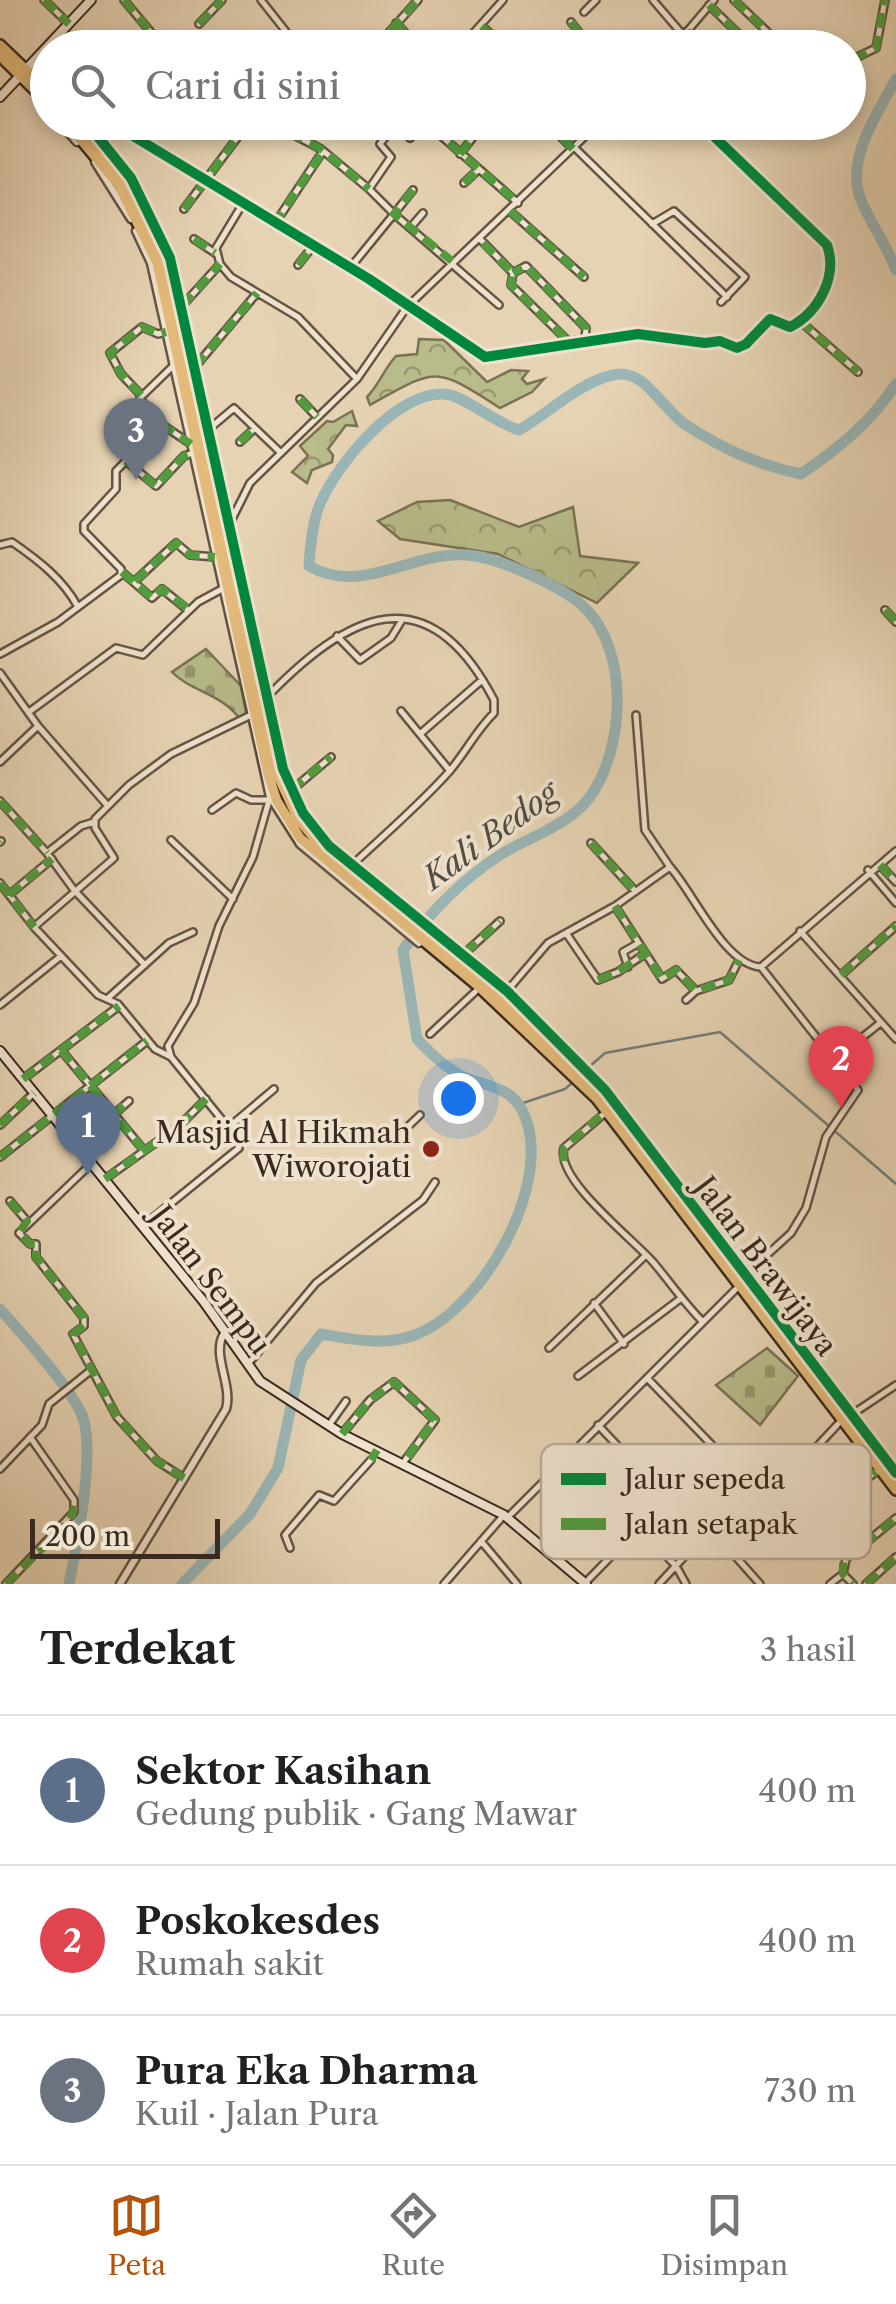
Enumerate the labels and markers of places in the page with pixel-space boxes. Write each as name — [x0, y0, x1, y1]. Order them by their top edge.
pin: 3 — [104, 398, 168, 480]
pin: 2 — [808, 1026, 874, 1108]
pin: 1 — [56, 1092, 120, 1175]
place label: Masjid Al Hikmah Wiworojati — [156, 1114, 411, 1185]
marker: Masjid Al Hikmah Wiworojati — [420, 1138, 442, 1160]

